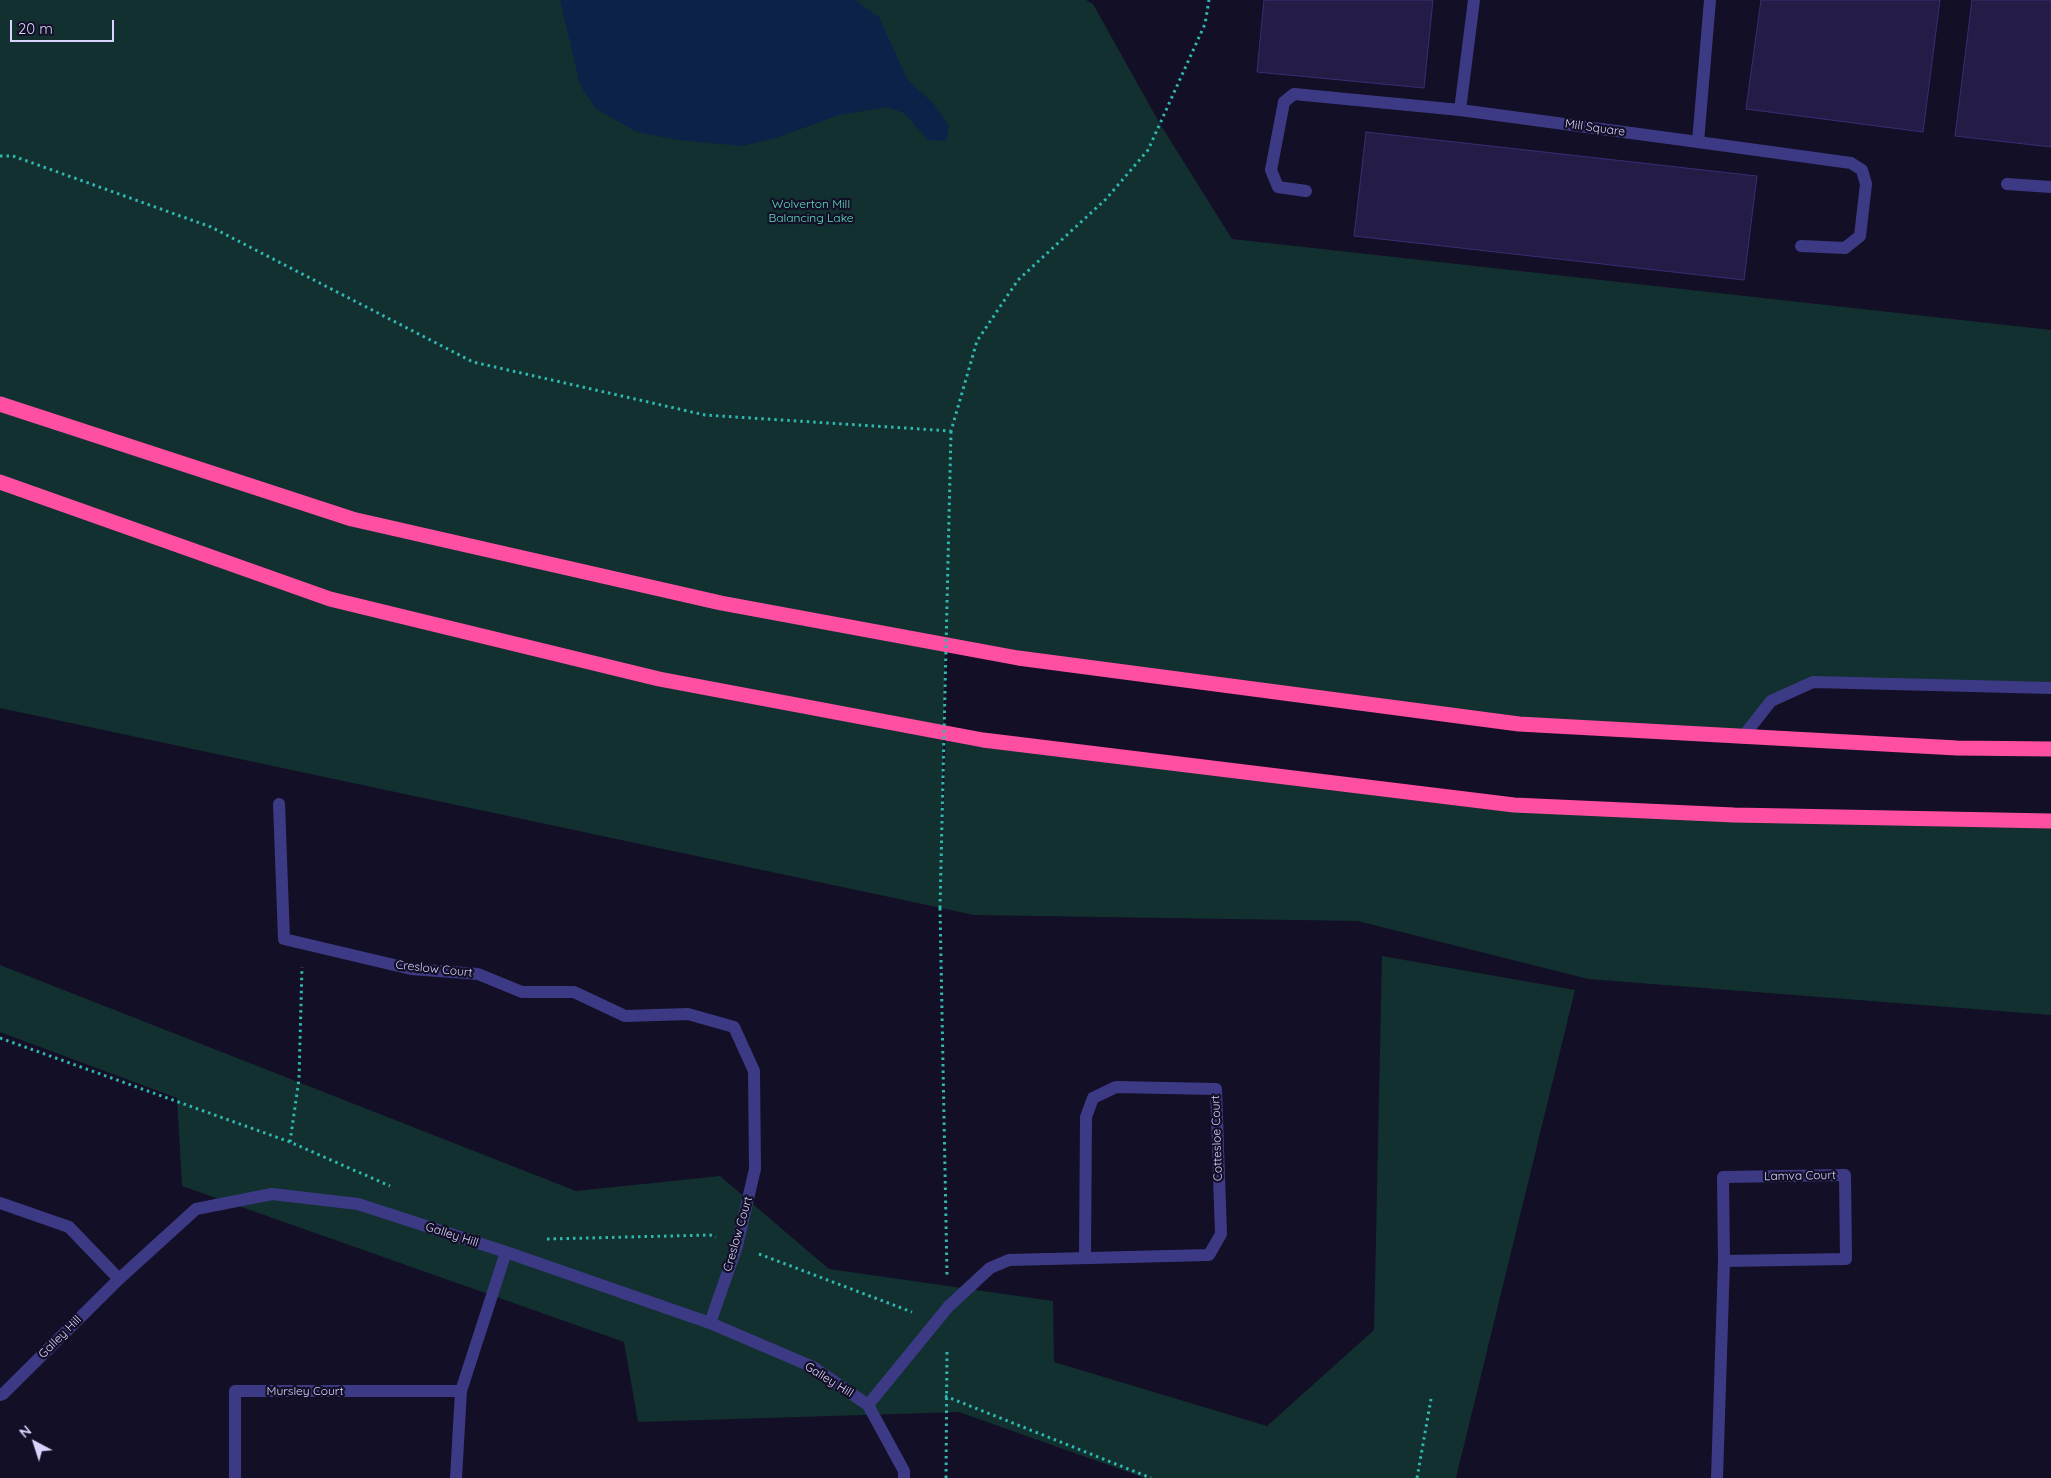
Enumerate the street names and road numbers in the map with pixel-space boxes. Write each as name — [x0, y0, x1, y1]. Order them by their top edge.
street label: Mill Square — [1564, 117, 1626, 139]
street label: Creslow Court — [395, 958, 473, 980]
street label: Cottesloe Court — [1208, 1095, 1226, 1181]
street label: Lamva Court — [1764, 1168, 1836, 1184]
street label: Creslow Court — [720, 1195, 756, 1273]
street label: Galley Hill — [424, 1220, 480, 1250]
street label: Galley Hill — [36, 1313, 84, 1361]
street label: Galley Hill — [802, 1359, 856, 1401]
street label: Mursley Court — [266, 1384, 344, 1398]

